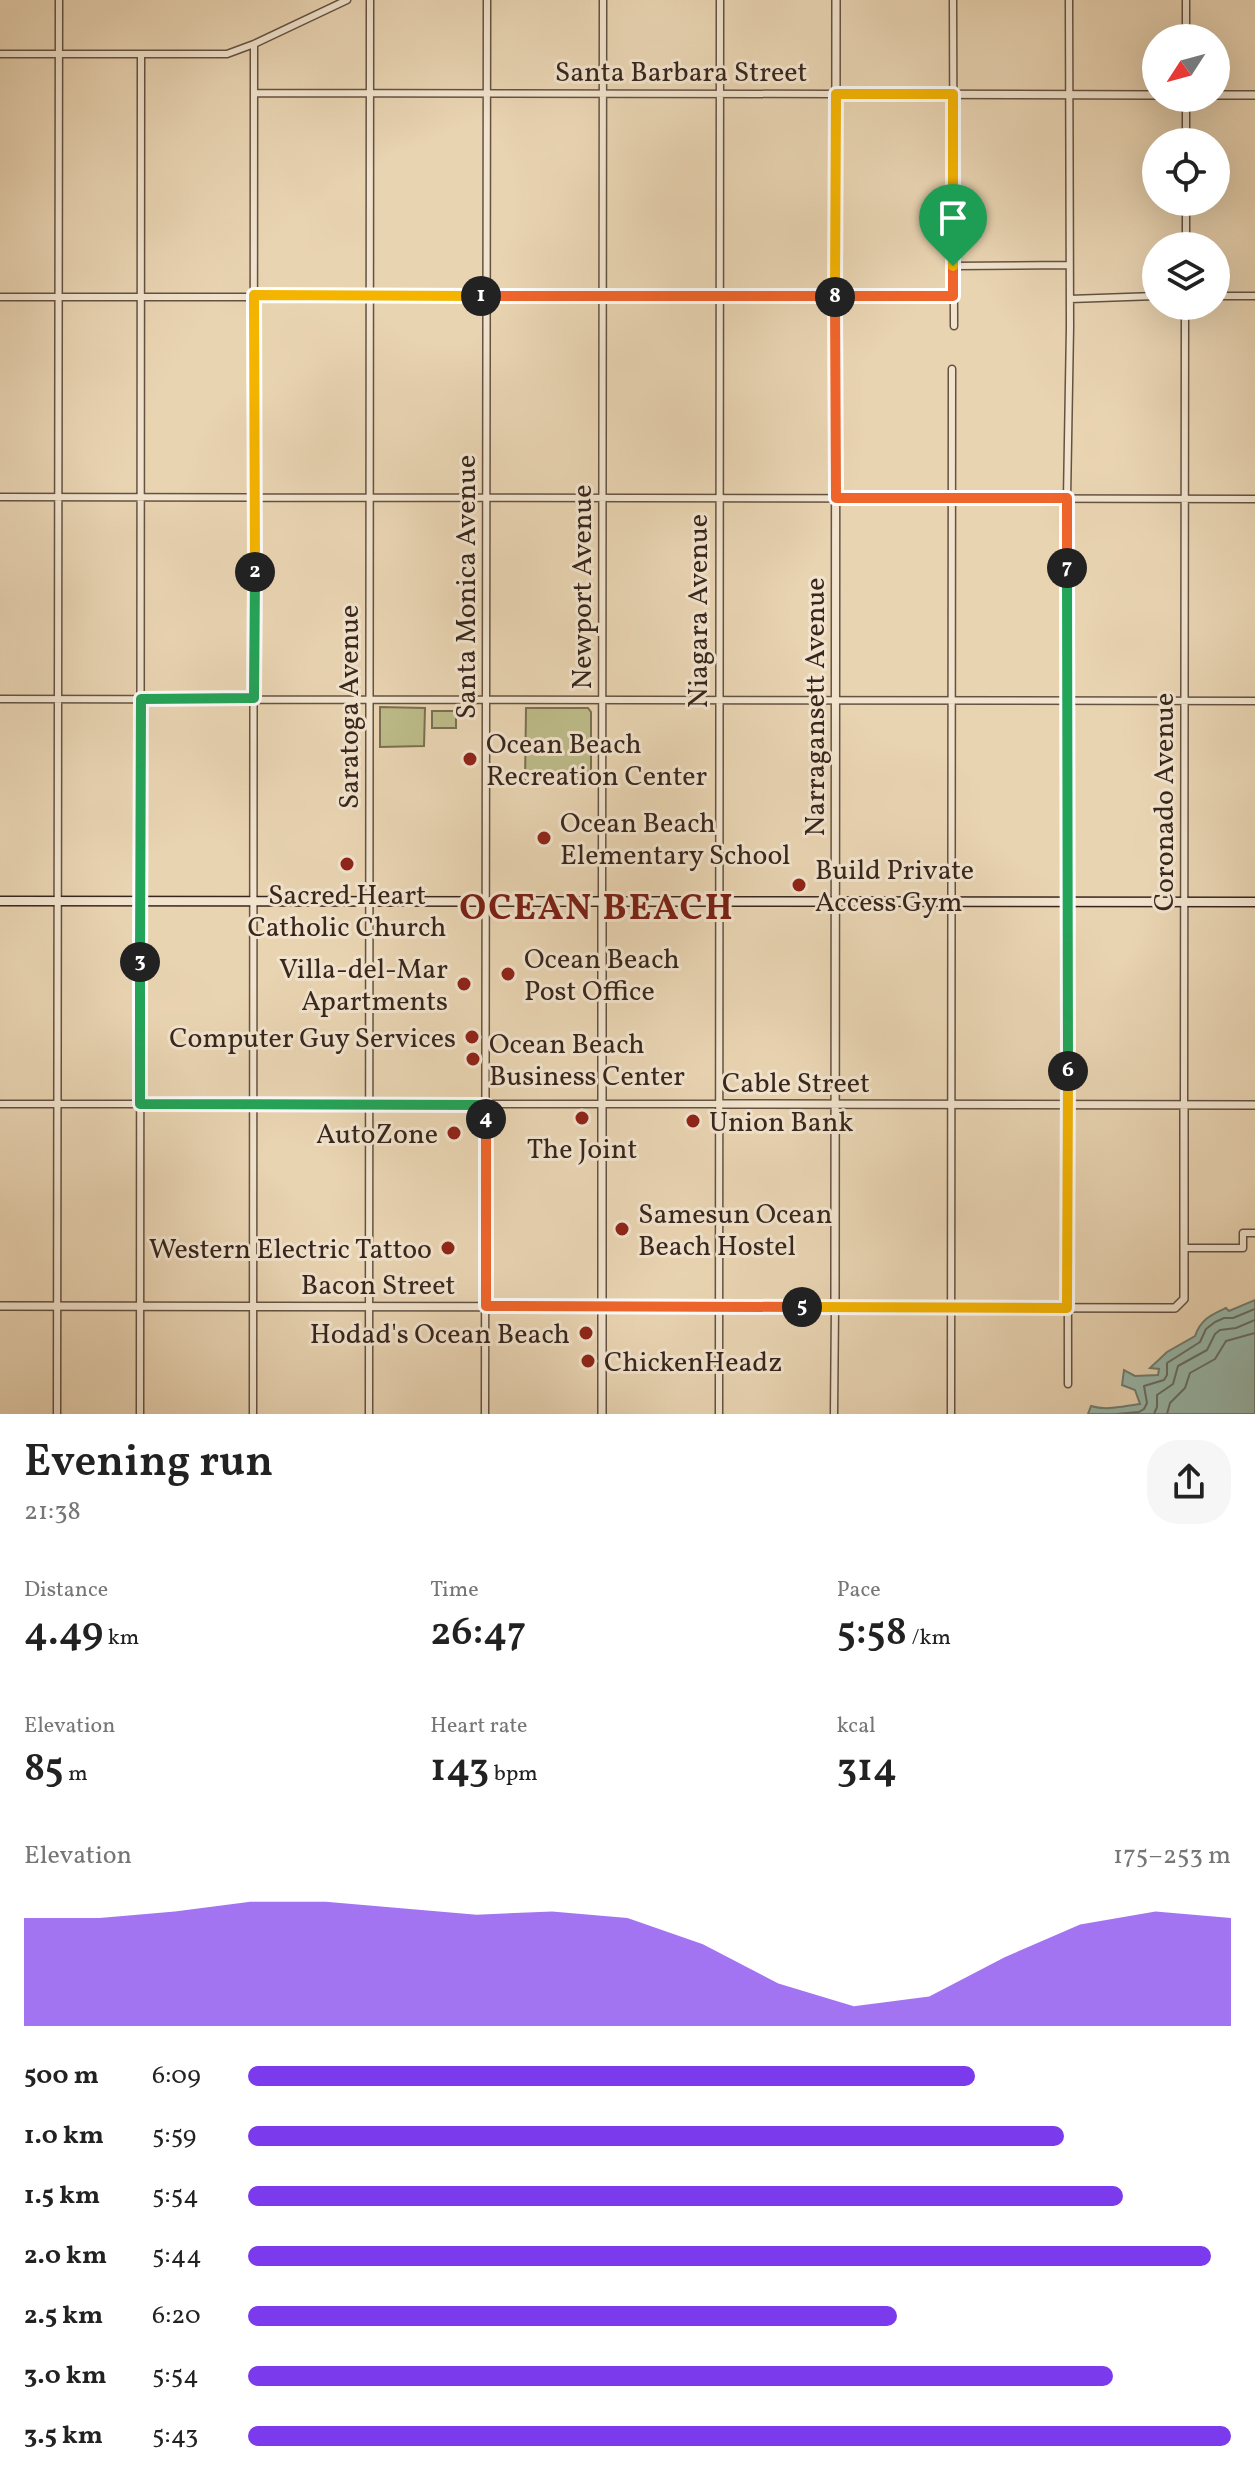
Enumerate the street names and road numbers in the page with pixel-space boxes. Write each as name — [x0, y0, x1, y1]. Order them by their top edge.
street label: Santa Barbara Street — [555, 54, 807, 93]
street label: Santa Monica Avenue — [448, 455, 487, 719]
street label: Newport Avenue — [564, 484, 603, 690]
street label: Niagara Avenue — [680, 514, 719, 708]
street label: Narragansett Avenue — [797, 578, 836, 836]
street label: Saratoga Avenue — [331, 605, 370, 809]
street label: Coronado Avenue — [1146, 693, 1185, 911]
street label: Cable Street — [722, 1065, 870, 1104]
street label: Bacon Street — [301, 1267, 455, 1306]

